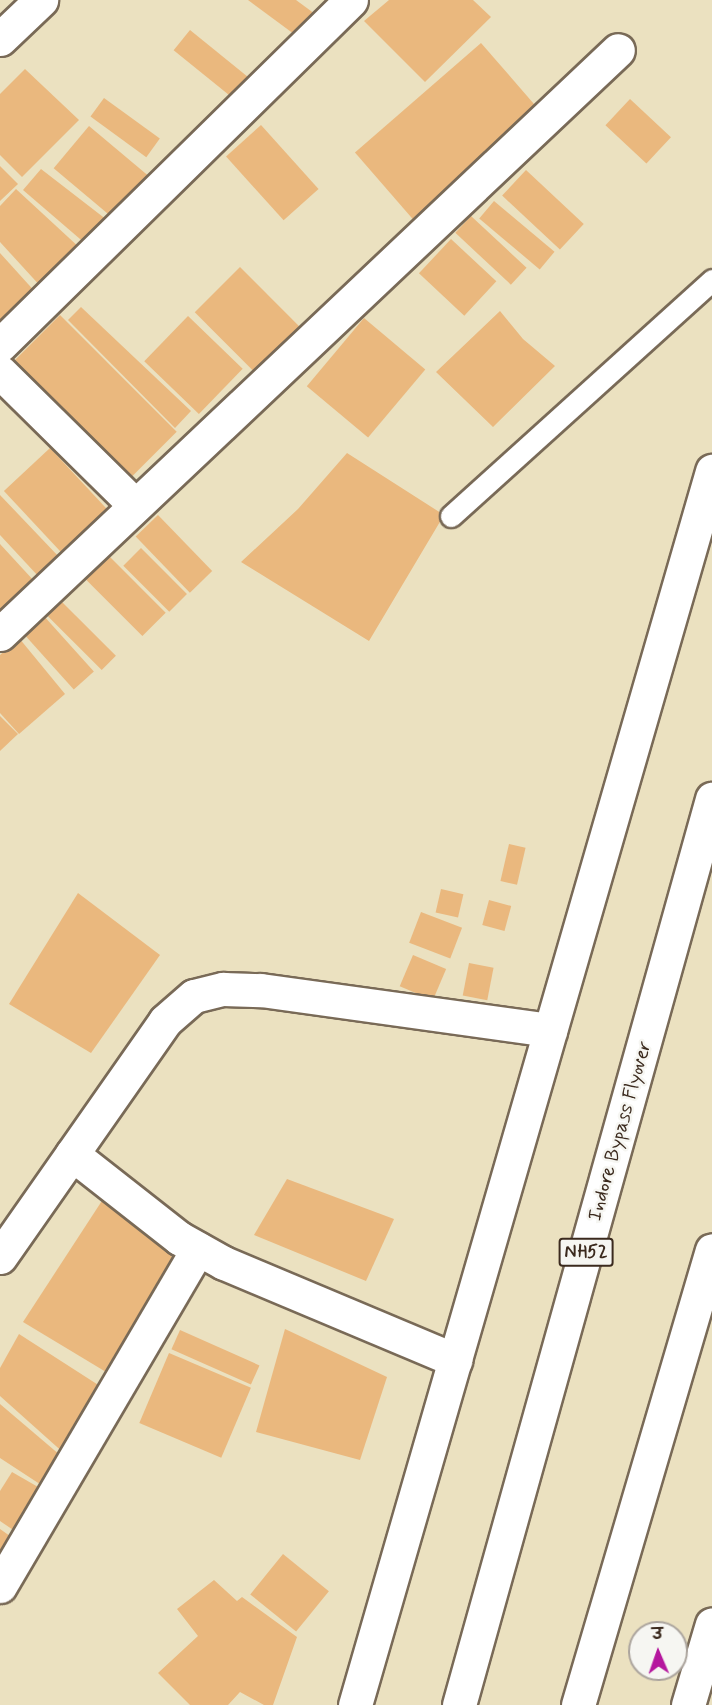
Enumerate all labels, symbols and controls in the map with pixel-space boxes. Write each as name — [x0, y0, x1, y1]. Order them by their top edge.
street label: Indore Bypass Flyover — [583, 1039, 657, 1223]
road number: NH52 — [558, 1237, 614, 1267]
north arrow — [628, 1621, 688, 1681]
text: उ — [652, 1624, 663, 1645]

